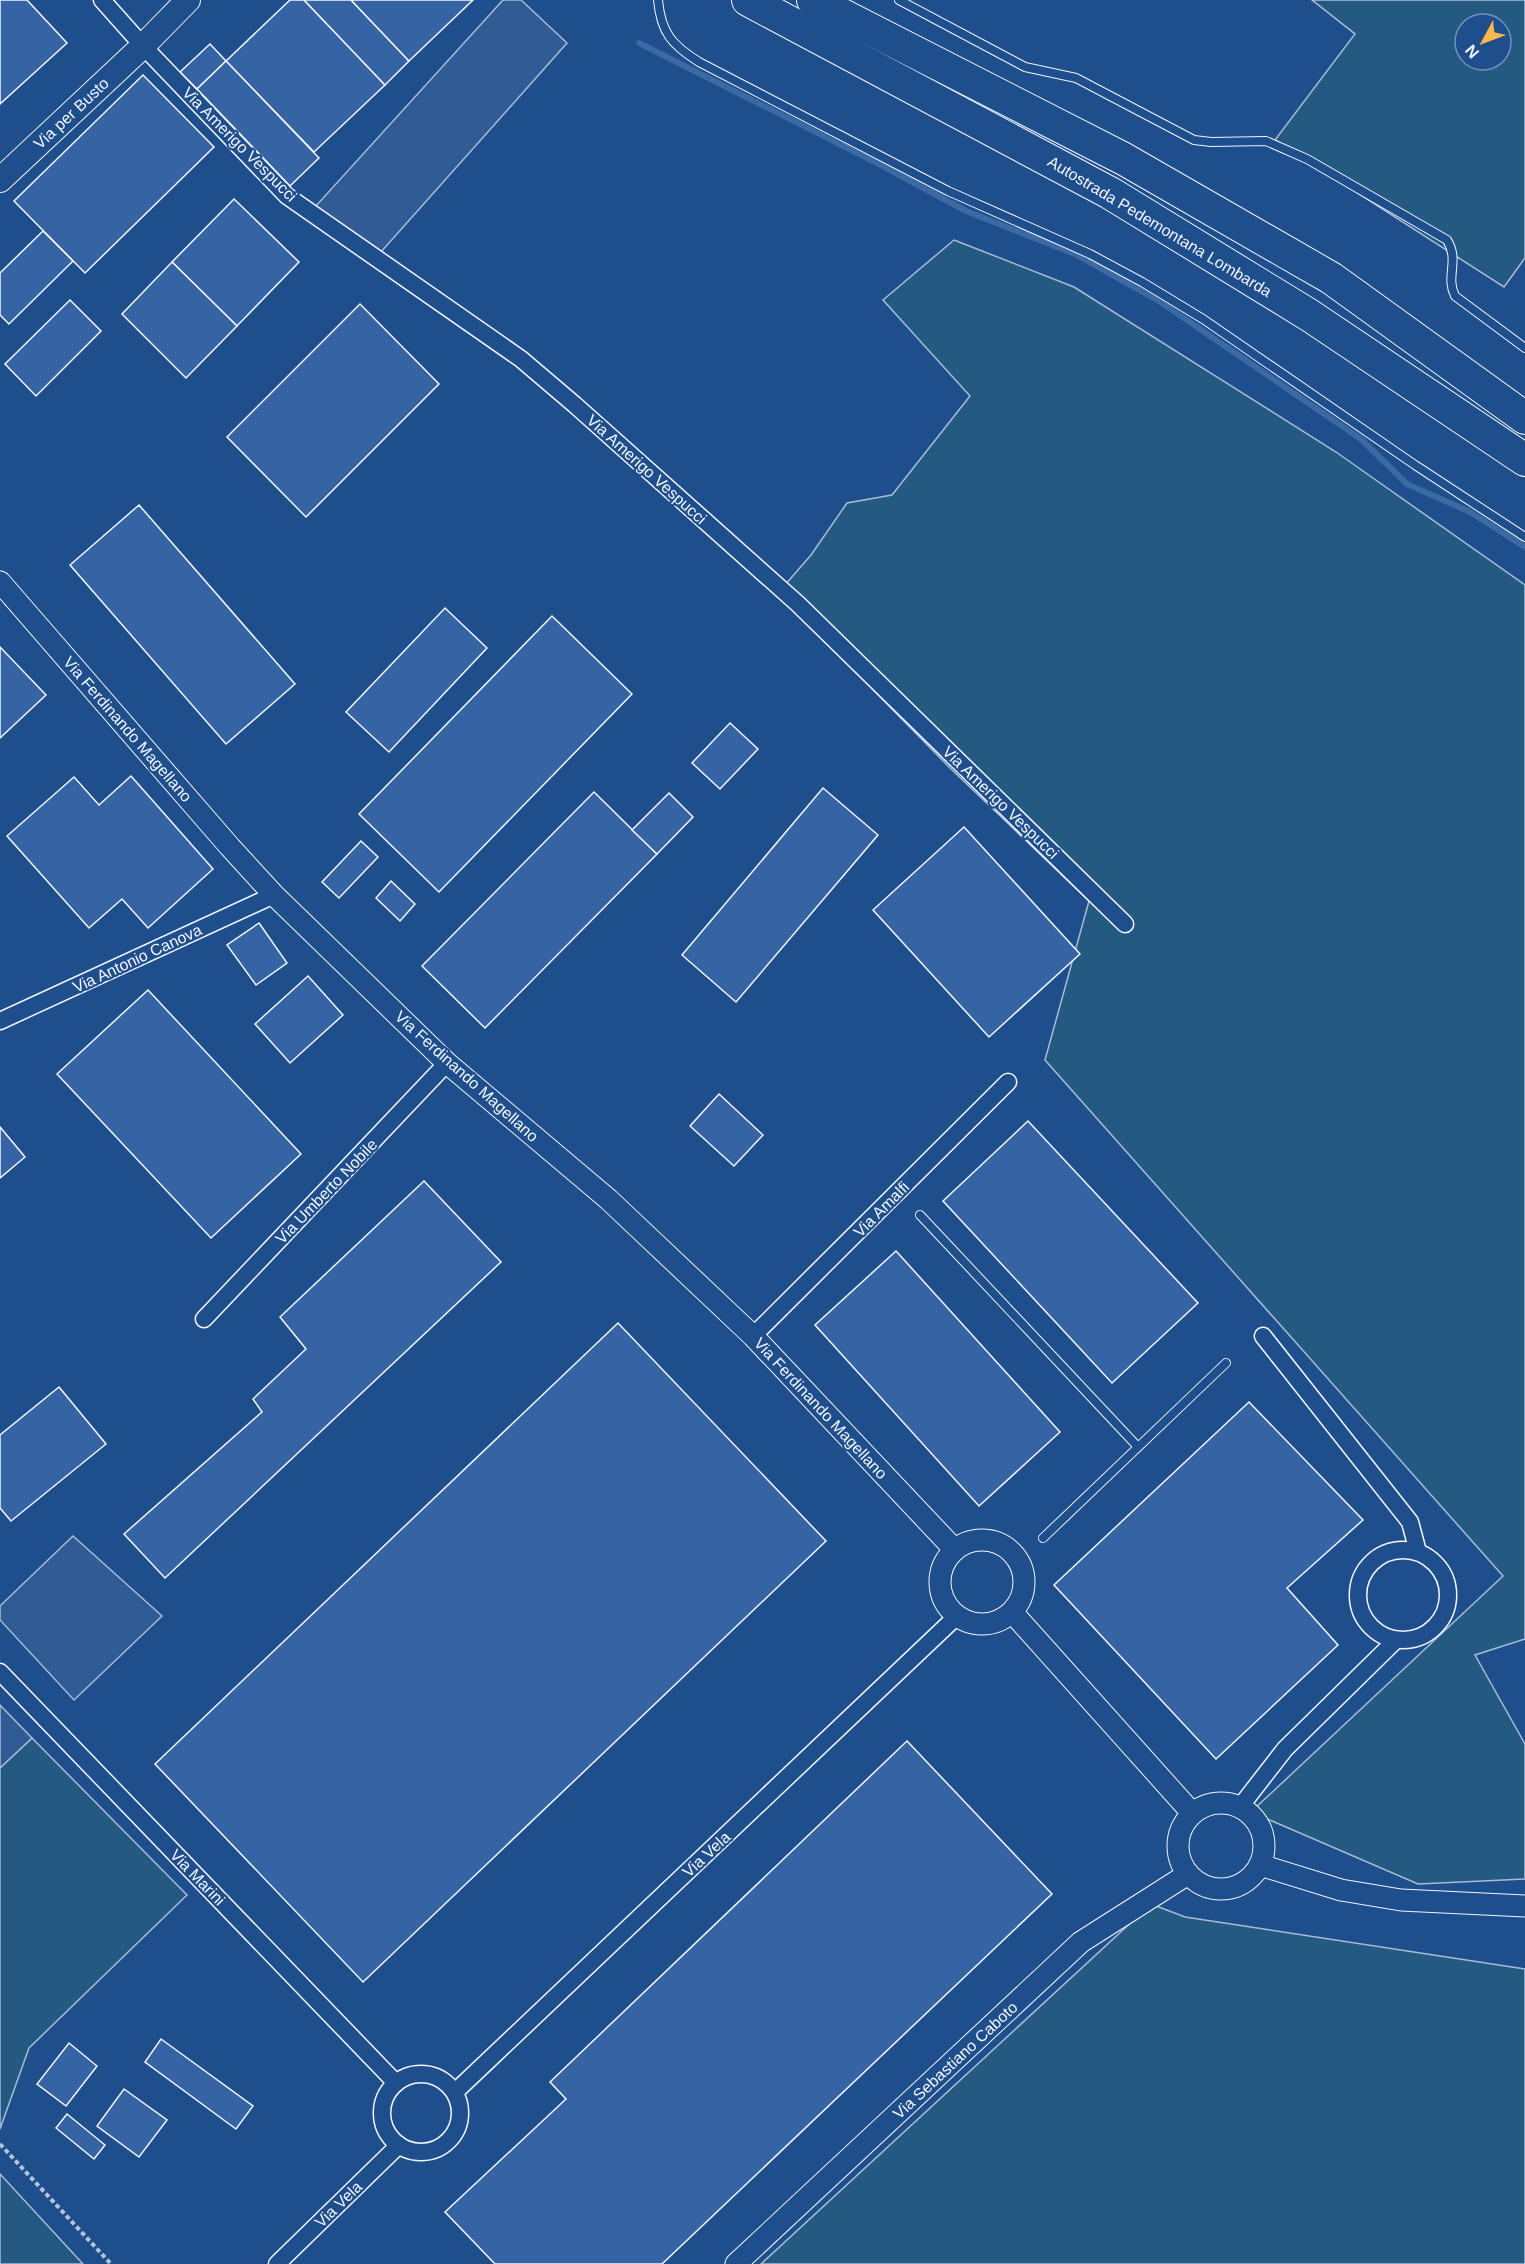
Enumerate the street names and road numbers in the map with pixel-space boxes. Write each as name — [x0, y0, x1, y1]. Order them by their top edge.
street label: Via per Busto — [31, 74, 112, 152]
street label: Via Amerigo Vespucci — [179, 84, 300, 205]
street label: Autostrada Pedemontana Lombarda — [1045, 153, 1275, 300]
street label: Via Amerigo Vespucci — [584, 411, 710, 527]
street label: Via Ferdinando Magellano — [60, 653, 195, 805]
street label: Via Amerigo Vespucci — [939, 743, 1062, 862]
street label: Via Antonio Canova — [70, 921, 204, 996]
street label: Via Ferdinando Magellano — [392, 1008, 542, 1145]
street label: Via Umberto Nobile — [272, 1136, 381, 1247]
street label: Via Amalfi — [850, 1178, 912, 1240]
street label: Via Ferdinando Magellano — [751, 1334, 891, 1482]
street label: Via Vela — [679, 1828, 734, 1881]
street label: Via Marini — [167, 1846, 228, 1909]
street label: Via Sebastiano Caboto — [890, 1998, 1021, 2122]
street label: Via Vela — [311, 2178, 365, 2231]

